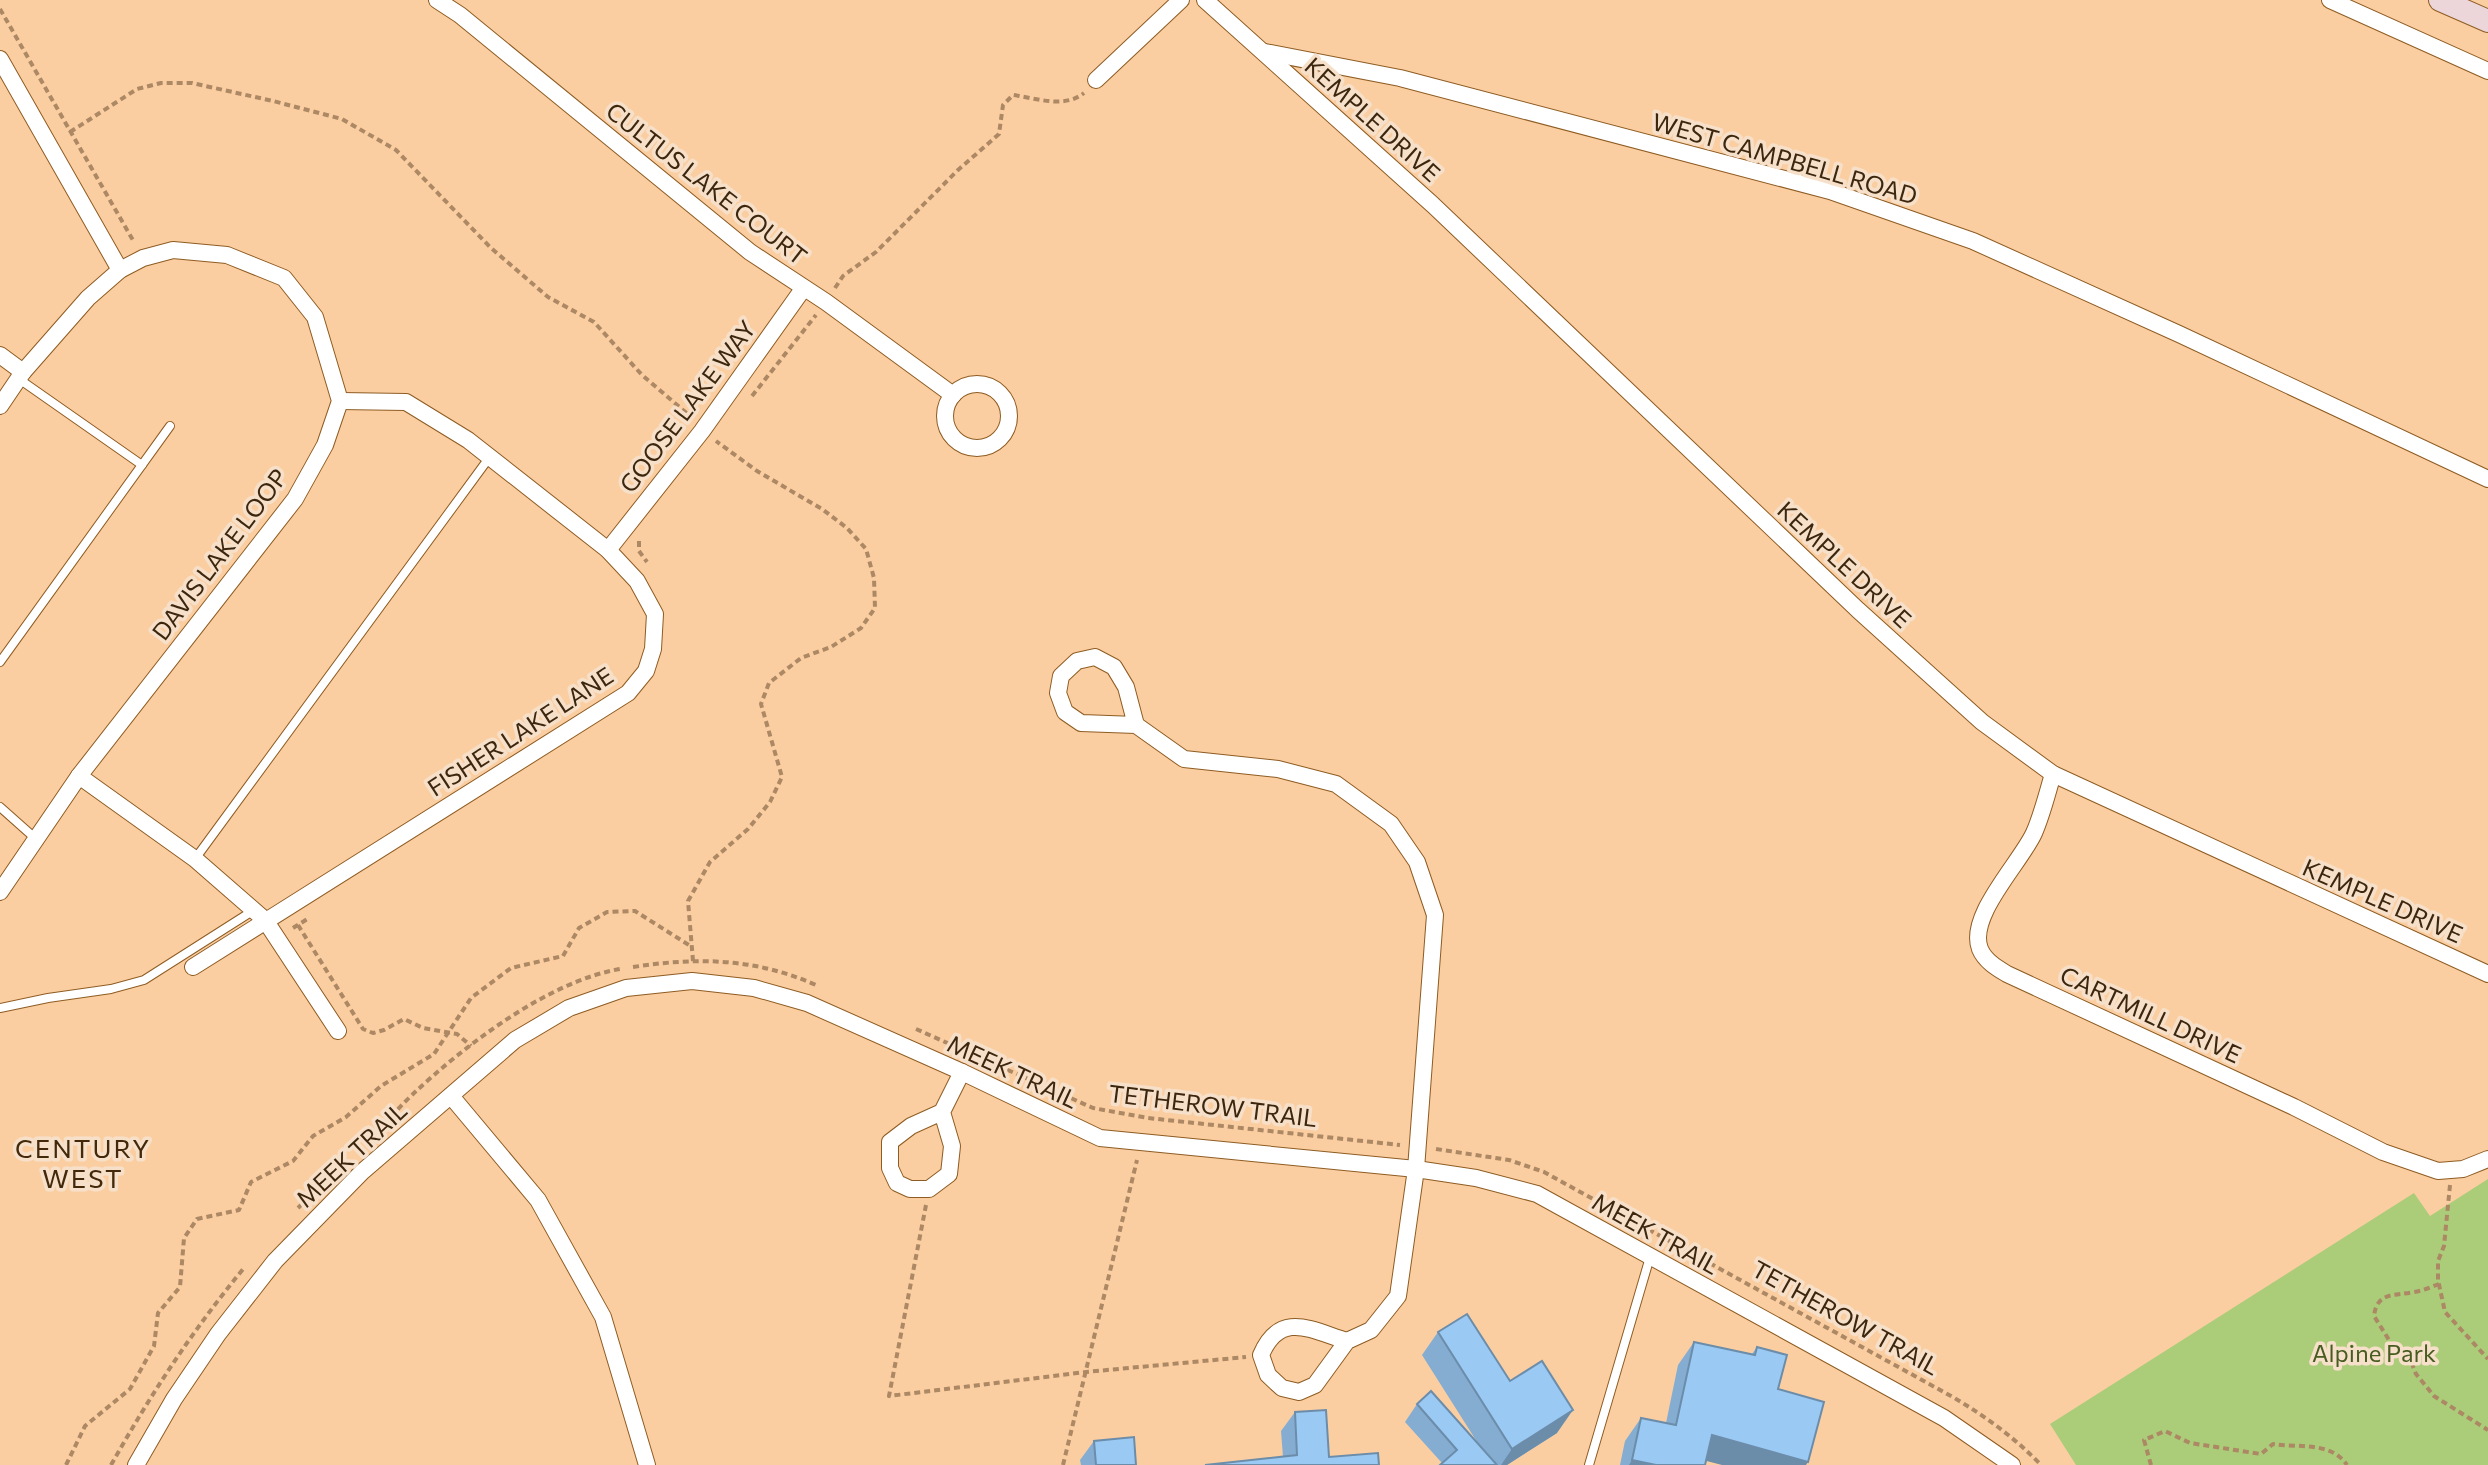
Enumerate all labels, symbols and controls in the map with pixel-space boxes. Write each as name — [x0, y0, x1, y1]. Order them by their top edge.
street label: KEMPLE DRIVE — [1299, 51, 1447, 187]
street label: CULTUS LAKE COURT — [601, 96, 813, 270]
street label: WEST CAMPBELL ROAD — [1649, 106, 1921, 210]
street label: GOOSE LAKE WAY — [613, 314, 761, 498]
street label: DAVIS LAKE LOOP — [145, 463, 293, 645]
street label: KEMPLE DRIVE — [1772, 495, 1918, 633]
street label: FISHER LAKE LANE — [422, 660, 618, 802]
street label: KEMPLE DRIVE — [2298, 852, 2468, 948]
street label: CARTMILL DRIVE — [2056, 959, 2246, 1069]
street label: MEEK TRAIL — [943, 1028, 1083, 1114]
street label: TETHEROW TRAIL — [1107, 1078, 1319, 1132]
street label: MEEK TRAIL — [290, 1095, 412, 1213]
district label: CENTURY WEST — [15, 1132, 151, 1193]
street label: MEEK TRAIL — [1587, 1186, 1725, 1280]
street label: TETHEROW TRAIL — [1747, 1254, 1945, 1380]
park label: Alpine Park — [2312, 1338, 2436, 1367]

